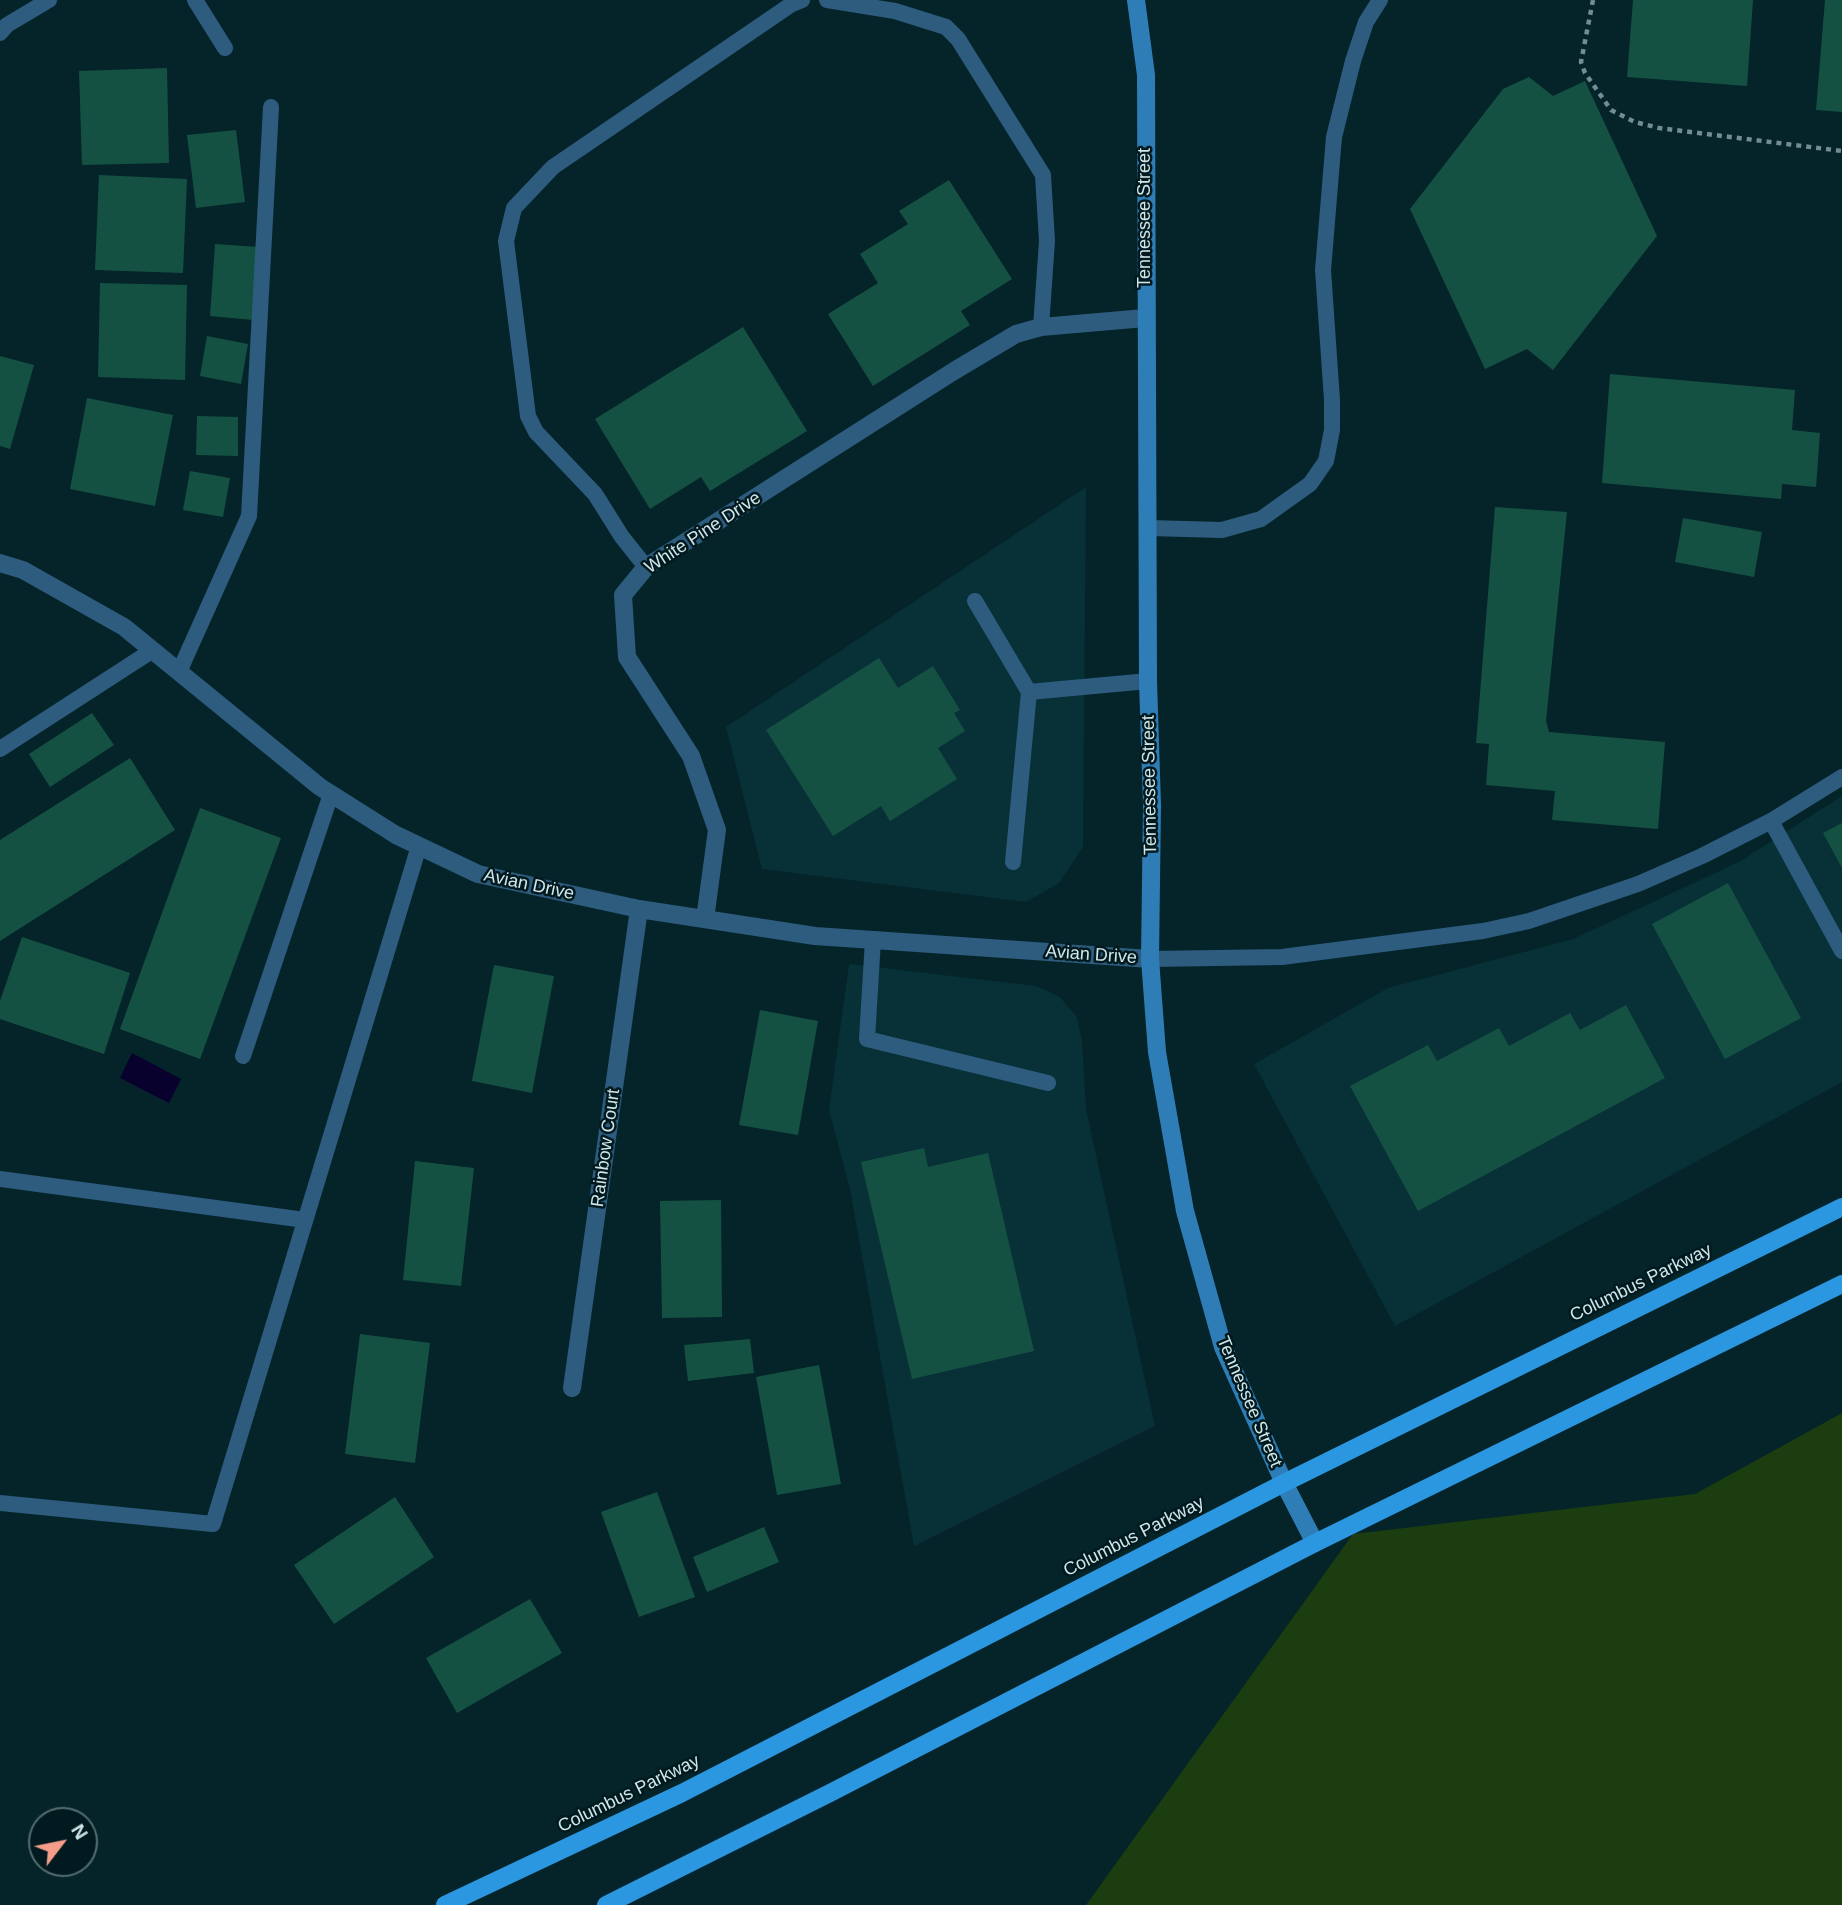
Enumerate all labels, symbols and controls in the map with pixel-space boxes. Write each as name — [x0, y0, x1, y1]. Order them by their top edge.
street label: Tennessee Street — [1134, 148, 1156, 288]
street label: White Pine Drive — [641, 487, 765, 579]
street label: Tennessee Street — [1138, 715, 1162, 855]
street label: Avian Drive — [482, 865, 576, 905]
street label: Avian Drive — [1045, 941, 1137, 969]
street label: Rainbow Court — [587, 1088, 625, 1208]
street label: Columbus Parkway — [1567, 1239, 1715, 1327]
street label: Tennessee Street — [1212, 1333, 1286, 1471]
street label: Columbus Parkway — [1060, 1492, 1208, 1582]
street label: Columbus Parkway — [555, 1750, 703, 1838]
north arrow — [28, 1807, 98, 1877]
text: N — [67, 1820, 92, 1843]

